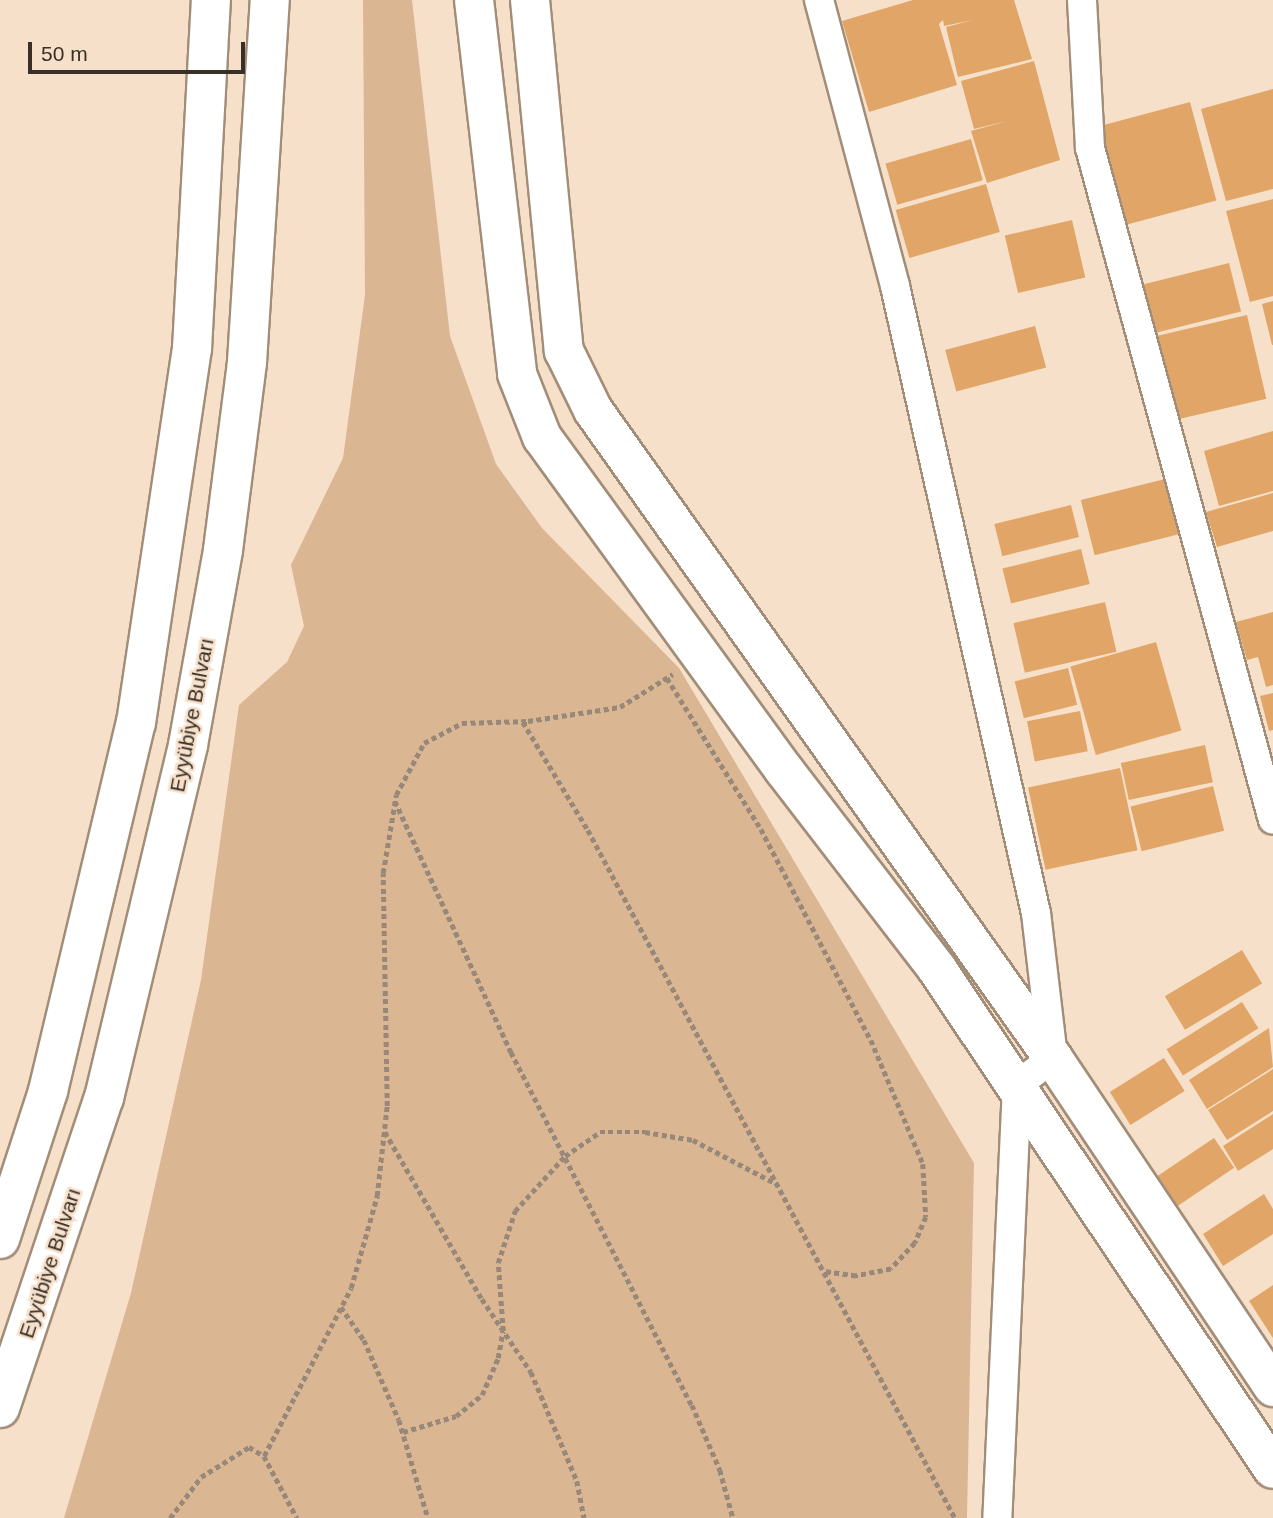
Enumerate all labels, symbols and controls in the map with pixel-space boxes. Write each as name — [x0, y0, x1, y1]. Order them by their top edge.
scale bar — [32, 28, 248, 72]
text: 50 m — [41, 42, 88, 65]
street label: Eyyübiye Bulvarı — [165, 636, 219, 794]
street label: Eyyübiye Bulvarı — [14, 1185, 86, 1341]

